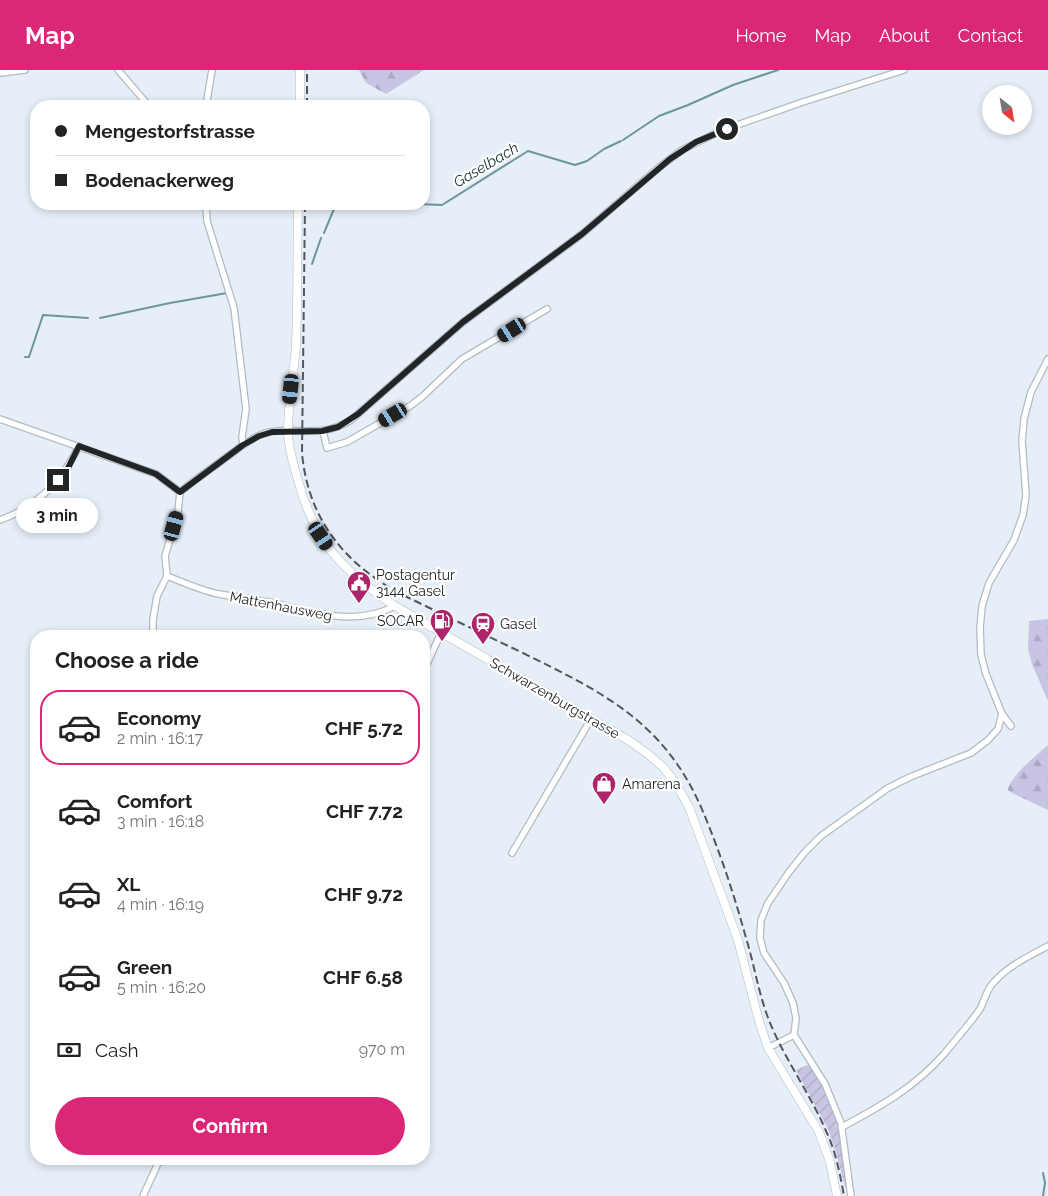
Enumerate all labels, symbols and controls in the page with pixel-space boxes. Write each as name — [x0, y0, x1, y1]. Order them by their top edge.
text: Map — [25, 21, 75, 50]
text: Home — [735, 25, 786, 46]
text: Map — [814, 25, 851, 46]
text: About — [879, 25, 930, 46]
text: Contact — [958, 25, 1023, 46]
north arrow — [982, 85, 1032, 135]
map controls — [982, 85, 1032, 135]
route start — [716, 118, 738, 140]
text: Mengestorfstrasse — [85, 120, 255, 142]
water label: Gaselbach — [450, 139, 522, 191]
text: Bodenackerweg — [85, 169, 234, 191]
car — [495, 316, 528, 344]
car — [281, 373, 300, 405]
car — [376, 401, 409, 429]
route end — [47, 469, 69, 491]
callout: 3 min — [17, 498, 99, 532]
text: 3 min — [36, 506, 78, 525]
car — [162, 510, 185, 542]
car — [306, 519, 335, 553]
place label: Postagentur 3144 Gasel — [376, 567, 455, 599]
public building icon: Postagentur 3144 Gasel — [346, 570, 372, 604]
street label: Mattenhausweg — [228, 588, 334, 624]
fuel station icon: SOCAR — [429, 608, 455, 642]
station icon: Gasel — [470, 611, 496, 645]
place label: SOCAR — [377, 613, 424, 629]
place label: Gasel — [500, 616, 537, 632]
text: Choose a ride — [55, 647, 199, 673]
street label: Schwarzenburgstrasse — [487, 654, 623, 742]
icon: car — [57, 705, 102, 750]
text: Economy — [117, 707, 201, 729]
text: CHF 5.72 — [325, 717, 403, 739]
text: 2 min · 16:17 — [117, 729, 203, 748]
shop icon: Amarena — [591, 771, 617, 805]
place label: Amarena — [622, 776, 681, 792]
icon: car — [57, 788, 102, 833]
text: Comfort — [117, 790, 192, 812]
text: CHF 7.72 — [326, 800, 403, 822]
text: 3 min · 16:18 — [117, 812, 204, 831]
icon: car — [57, 871, 102, 916]
text: XL — [117, 873, 140, 895]
text: CHF 9.72 — [324, 883, 403, 905]
text: 4 min · 16:19 — [117, 895, 204, 914]
icon: car — [57, 954, 102, 999]
text: Green — [117, 956, 172, 978]
text: CHF 6.58 — [323, 966, 403, 988]
text: 5 min · 16:20 — [117, 978, 206, 997]
icon: cash — [55, 1036, 83, 1064]
text: Cash — [95, 1039, 139, 1061]
text: 970 m — [359, 1040, 405, 1059]
button: Confirm — [55, 1097, 405, 1155]

